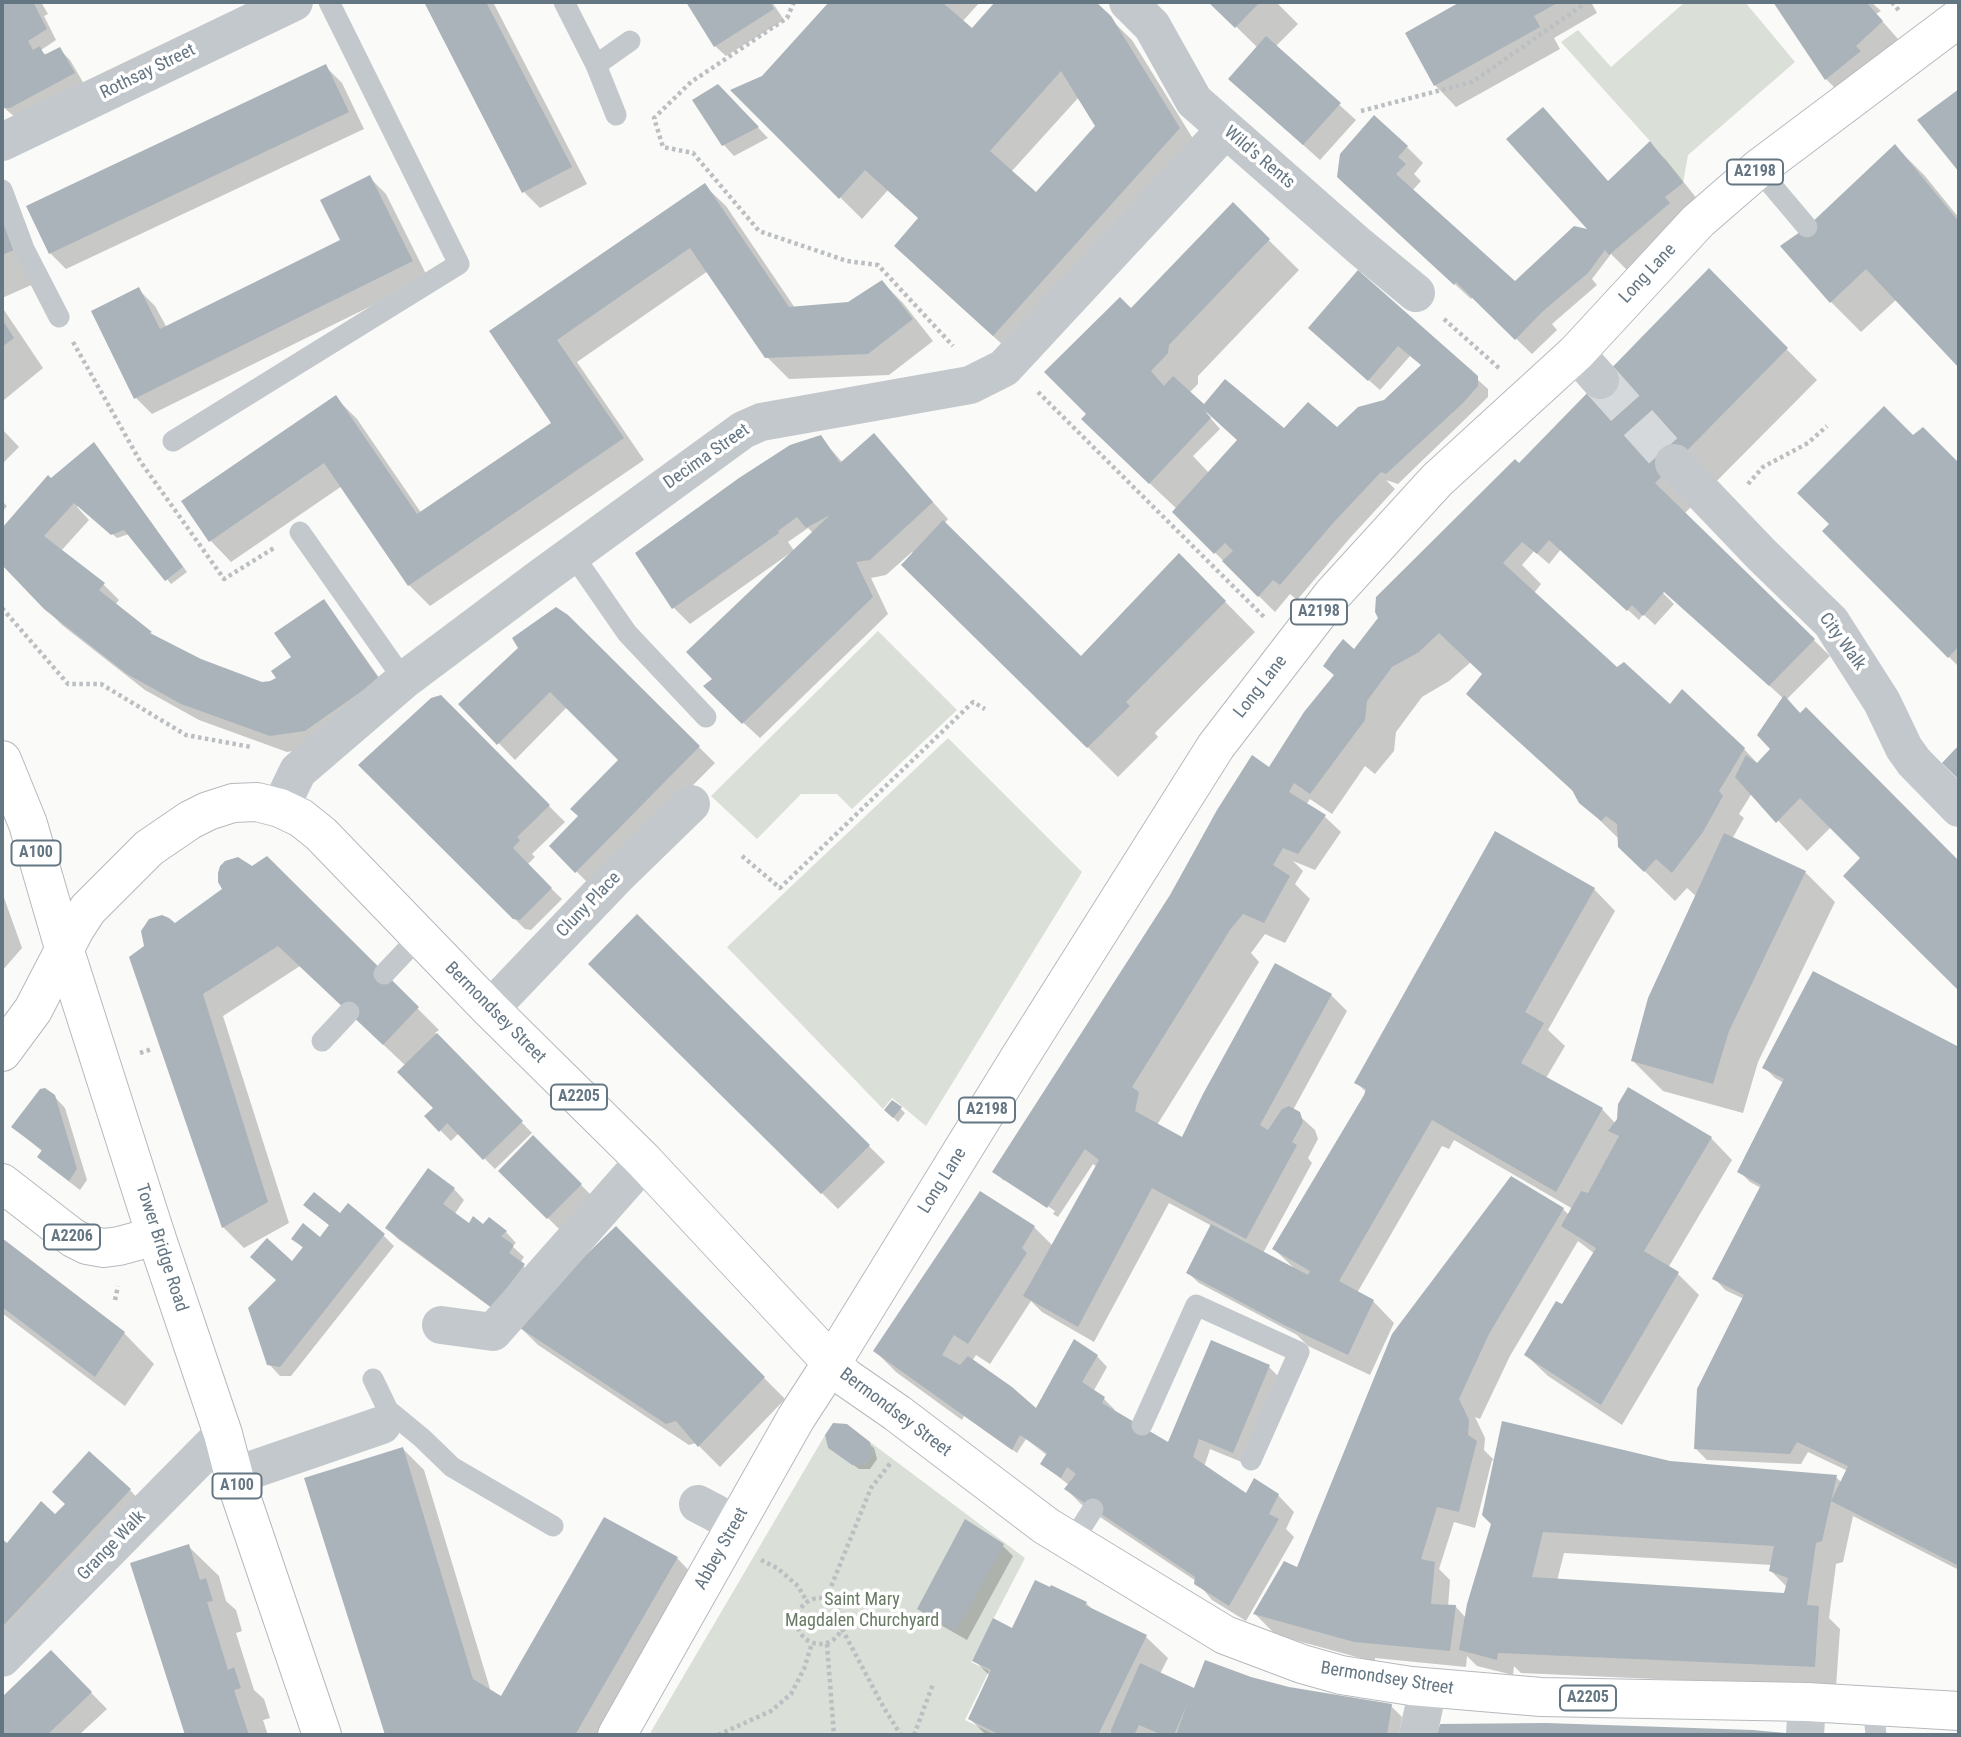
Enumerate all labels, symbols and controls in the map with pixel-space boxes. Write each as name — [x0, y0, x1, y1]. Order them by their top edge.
street label: Rothsay Street — [97, 40, 199, 104]
street label: Wild's Rents — [1219, 122, 1299, 194]
road number: A2198 — [1727, 160, 1783, 184]
street label: Long Lane — [1615, 240, 1681, 308]
street label: Decima Street — [660, 420, 754, 494]
road number: A2198 — [1291, 600, 1347, 624]
street label: City Walk — [1814, 609, 1870, 675]
street label: Long Lane — [1230, 651, 1292, 723]
road number: A100 — [12, 840, 60, 866]
street label: Cluny Place — [552, 868, 626, 942]
street label: Bermondsey Street — [440, 958, 550, 1068]
road number: A2205 — [551, 1084, 607, 1110]
road number: A2198 — [959, 1098, 1015, 1122]
street label: Long Lane — [914, 1144, 972, 1218]
street label: Tower Bridge Road — [130, 1181, 192, 1315]
road number: A2206 — [44, 1224, 100, 1250]
street label: Bermondsey Street — [835, 1364, 955, 1462]
road number: A100 — [212, 1474, 262, 1498]
street label: Abbey Street — [691, 1504, 753, 1594]
street label: Grange Walk — [73, 1507, 151, 1585]
park label: Saint Mary Magdalen Churchyard — [785, 1589, 939, 1632]
street label: Bermondsey Street — [1319, 1658, 1455, 1700]
road number: A2205 — [1560, 1686, 1616, 1710]

